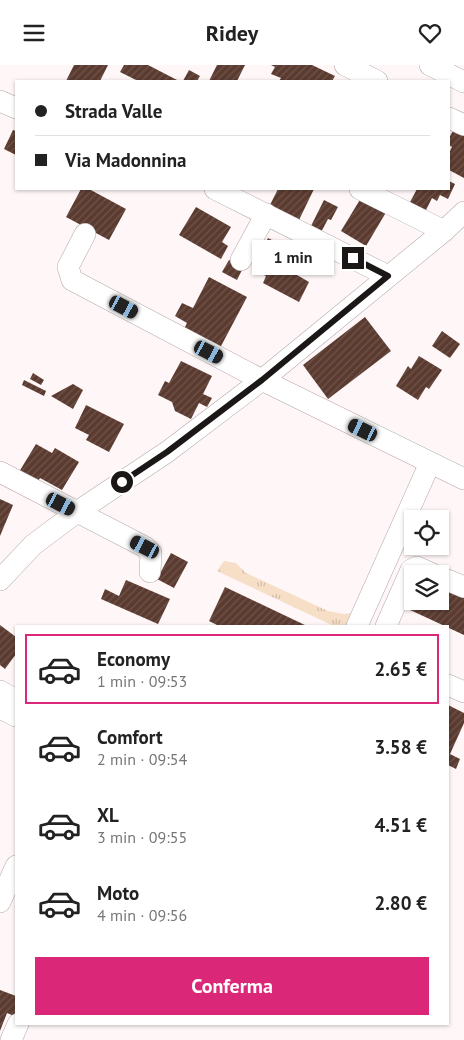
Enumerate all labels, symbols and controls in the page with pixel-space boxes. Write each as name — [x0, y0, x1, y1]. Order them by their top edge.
icon: menu — [20, 19, 48, 47]
text: Ridey — [206, 19, 258, 47]
icon: heart — [416, 19, 444, 47]
text: Strada Valle — [65, 99, 162, 123]
text: Via Madonnina — [65, 148, 186, 172]
callout: 1 min — [253, 241, 336, 275]
text: 1 min — [273, 247, 313, 267]
route end — [342, 247, 364, 269]
car — [107, 293, 140, 321]
car — [192, 338, 225, 366]
car — [346, 417, 379, 443]
route start — [111, 471, 133, 493]
car — [44, 491, 77, 517]
map controls — [404, 510, 449, 610]
button: locate — [404, 510, 449, 555]
car — [128, 534, 161, 560]
button: layers — [404, 565, 449, 610]
icon: car — [37, 647, 82, 692]
text: Economy — [97, 647, 170, 671]
text: 2.65 € — [374, 657, 427, 681]
text: 1 min · 09:53 — [97, 671, 187, 691]
icon: car — [37, 725, 82, 770]
text: Comfort — [97, 725, 163, 749]
text: 3.58 € — [374, 735, 427, 759]
text: 2 min · 09:54 — [97, 749, 187, 769]
icon: car — [37, 803, 82, 848]
text: XL — [97, 803, 119, 827]
text: 4.51 € — [374, 813, 427, 837]
text: 3 min · 09:55 — [97, 827, 187, 847]
icon: car — [37, 881, 82, 926]
text: Moto — [97, 881, 139, 905]
text: 2.80 € — [374, 891, 427, 915]
text: 4 min · 09:56 — [97, 905, 187, 925]
button: Conferma — [35, 957, 429, 1015]

